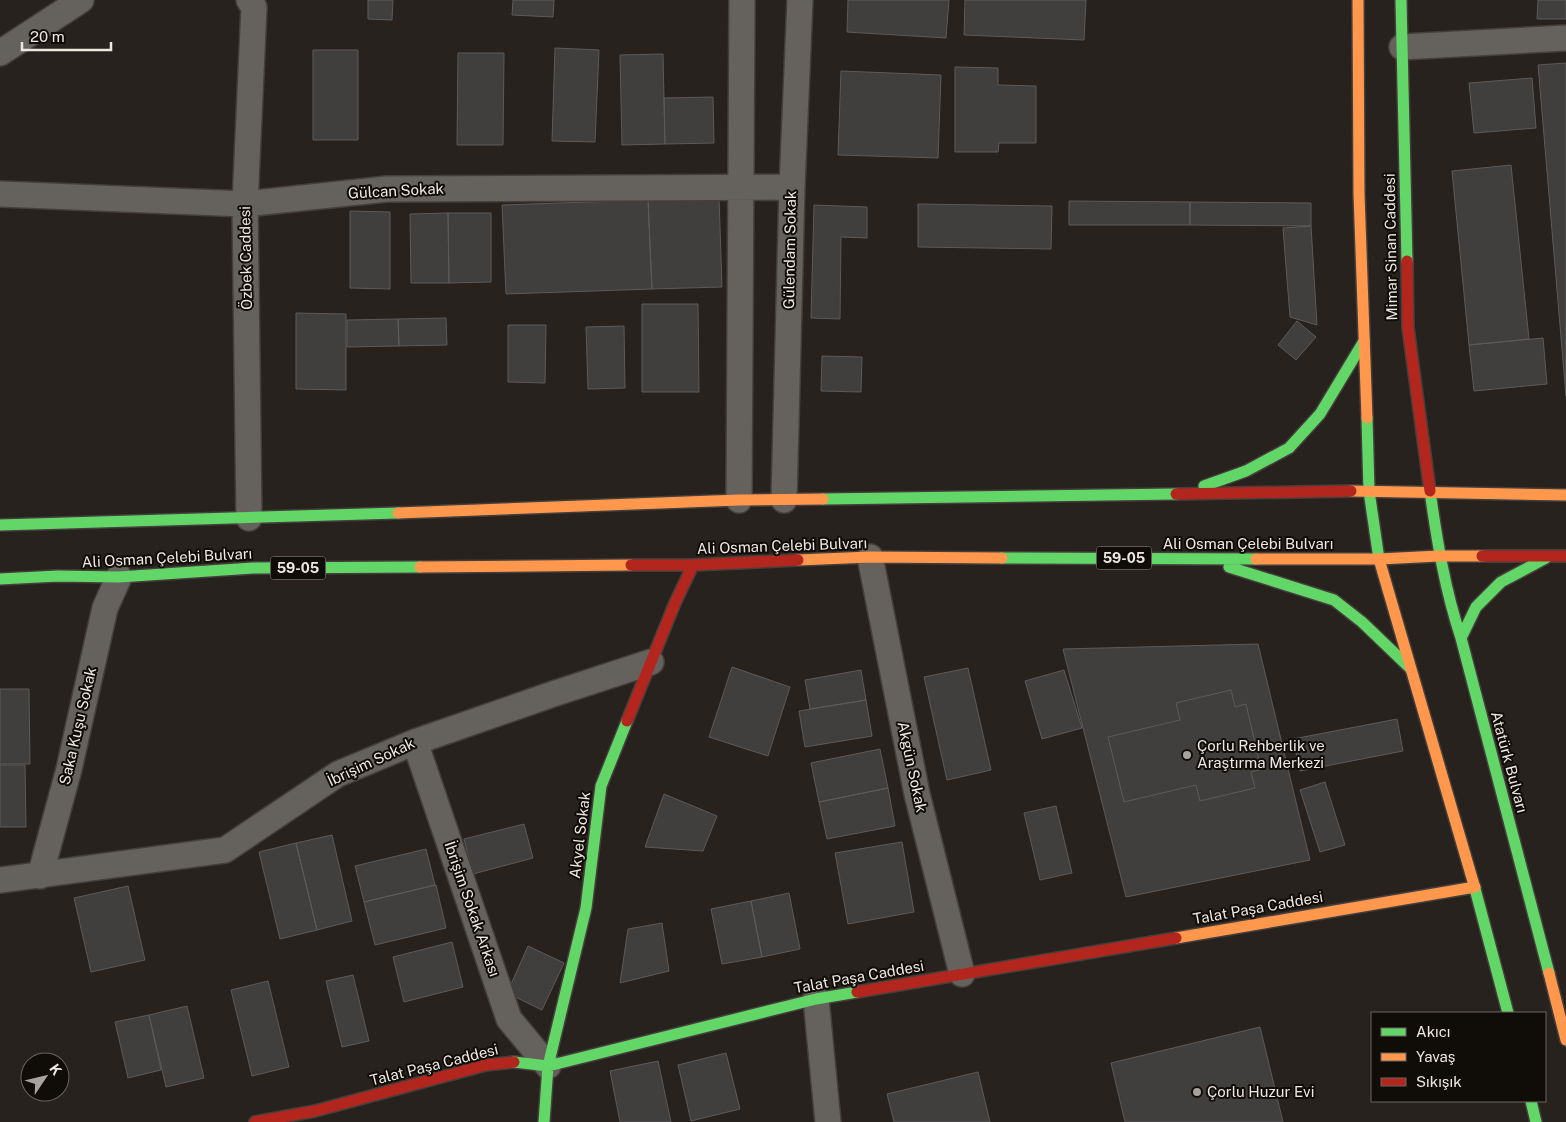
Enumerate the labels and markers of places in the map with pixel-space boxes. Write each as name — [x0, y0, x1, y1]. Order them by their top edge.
place label: Çorlu Rehberlik ve Araştırma Merkezi — [1197, 737, 1325, 771]
marker: Çorlu Rehberlik ve Araştırma Merkezi — [1181, 749, 1193, 761]
place label: Çorlu Huzur Evi — [1207, 1083, 1314, 1100]
marker: Çorlu Huzur Evi — [1191, 1086, 1203, 1098]

